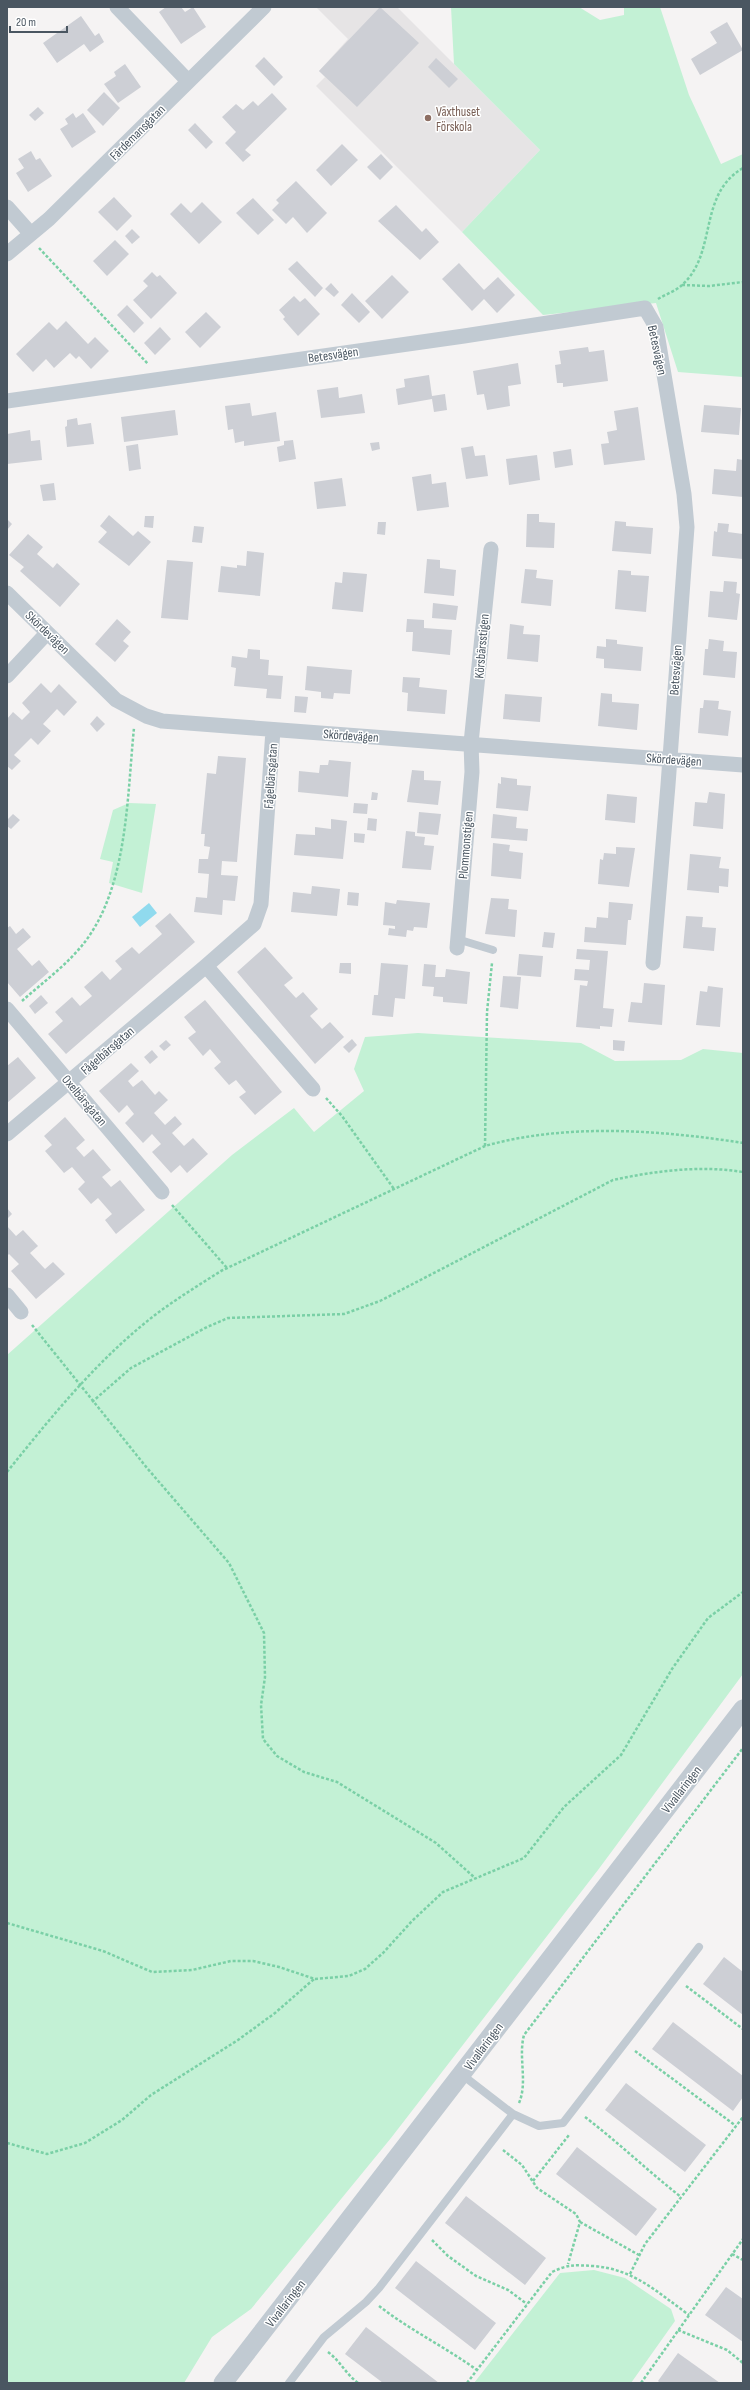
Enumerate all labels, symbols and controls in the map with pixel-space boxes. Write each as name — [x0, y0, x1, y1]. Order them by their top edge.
scale bar — [10, 8, 67, 34]
text: 20 m — [16, 15, 36, 30]
street label: Färdemansgatan — [107, 102, 169, 164]
place label: Växthuset Förskola — [436, 104, 480, 135]
marker: Växthuset Förskola — [423, 113, 433, 123]
street label: Betesvägen — [644, 324, 670, 377]
street label: Betesvägen — [307, 344, 359, 366]
street label: Skördevägen — [22, 608, 73, 658]
street label: Körsbärsstigen — [471, 613, 493, 679]
street label: Betesvägen — [666, 644, 686, 696]
street label: Skördevägen — [323, 726, 379, 746]
street label: Fågelbärsgatan — [261, 743, 281, 809]
street label: Skördevägen — [646, 750, 702, 770]
street label: Plommonstigen — [455, 811, 477, 880]
street label: Fågelbärsgatan — [78, 1023, 138, 1078]
street label: Oxelbärsgatan — [58, 1072, 110, 1129]
street label: Vivallaringen — [658, 1763, 705, 1816]
street label: Vivallaringen — [461, 2020, 507, 2074]
street label: Vivallaringen — [262, 2277, 309, 2330]

